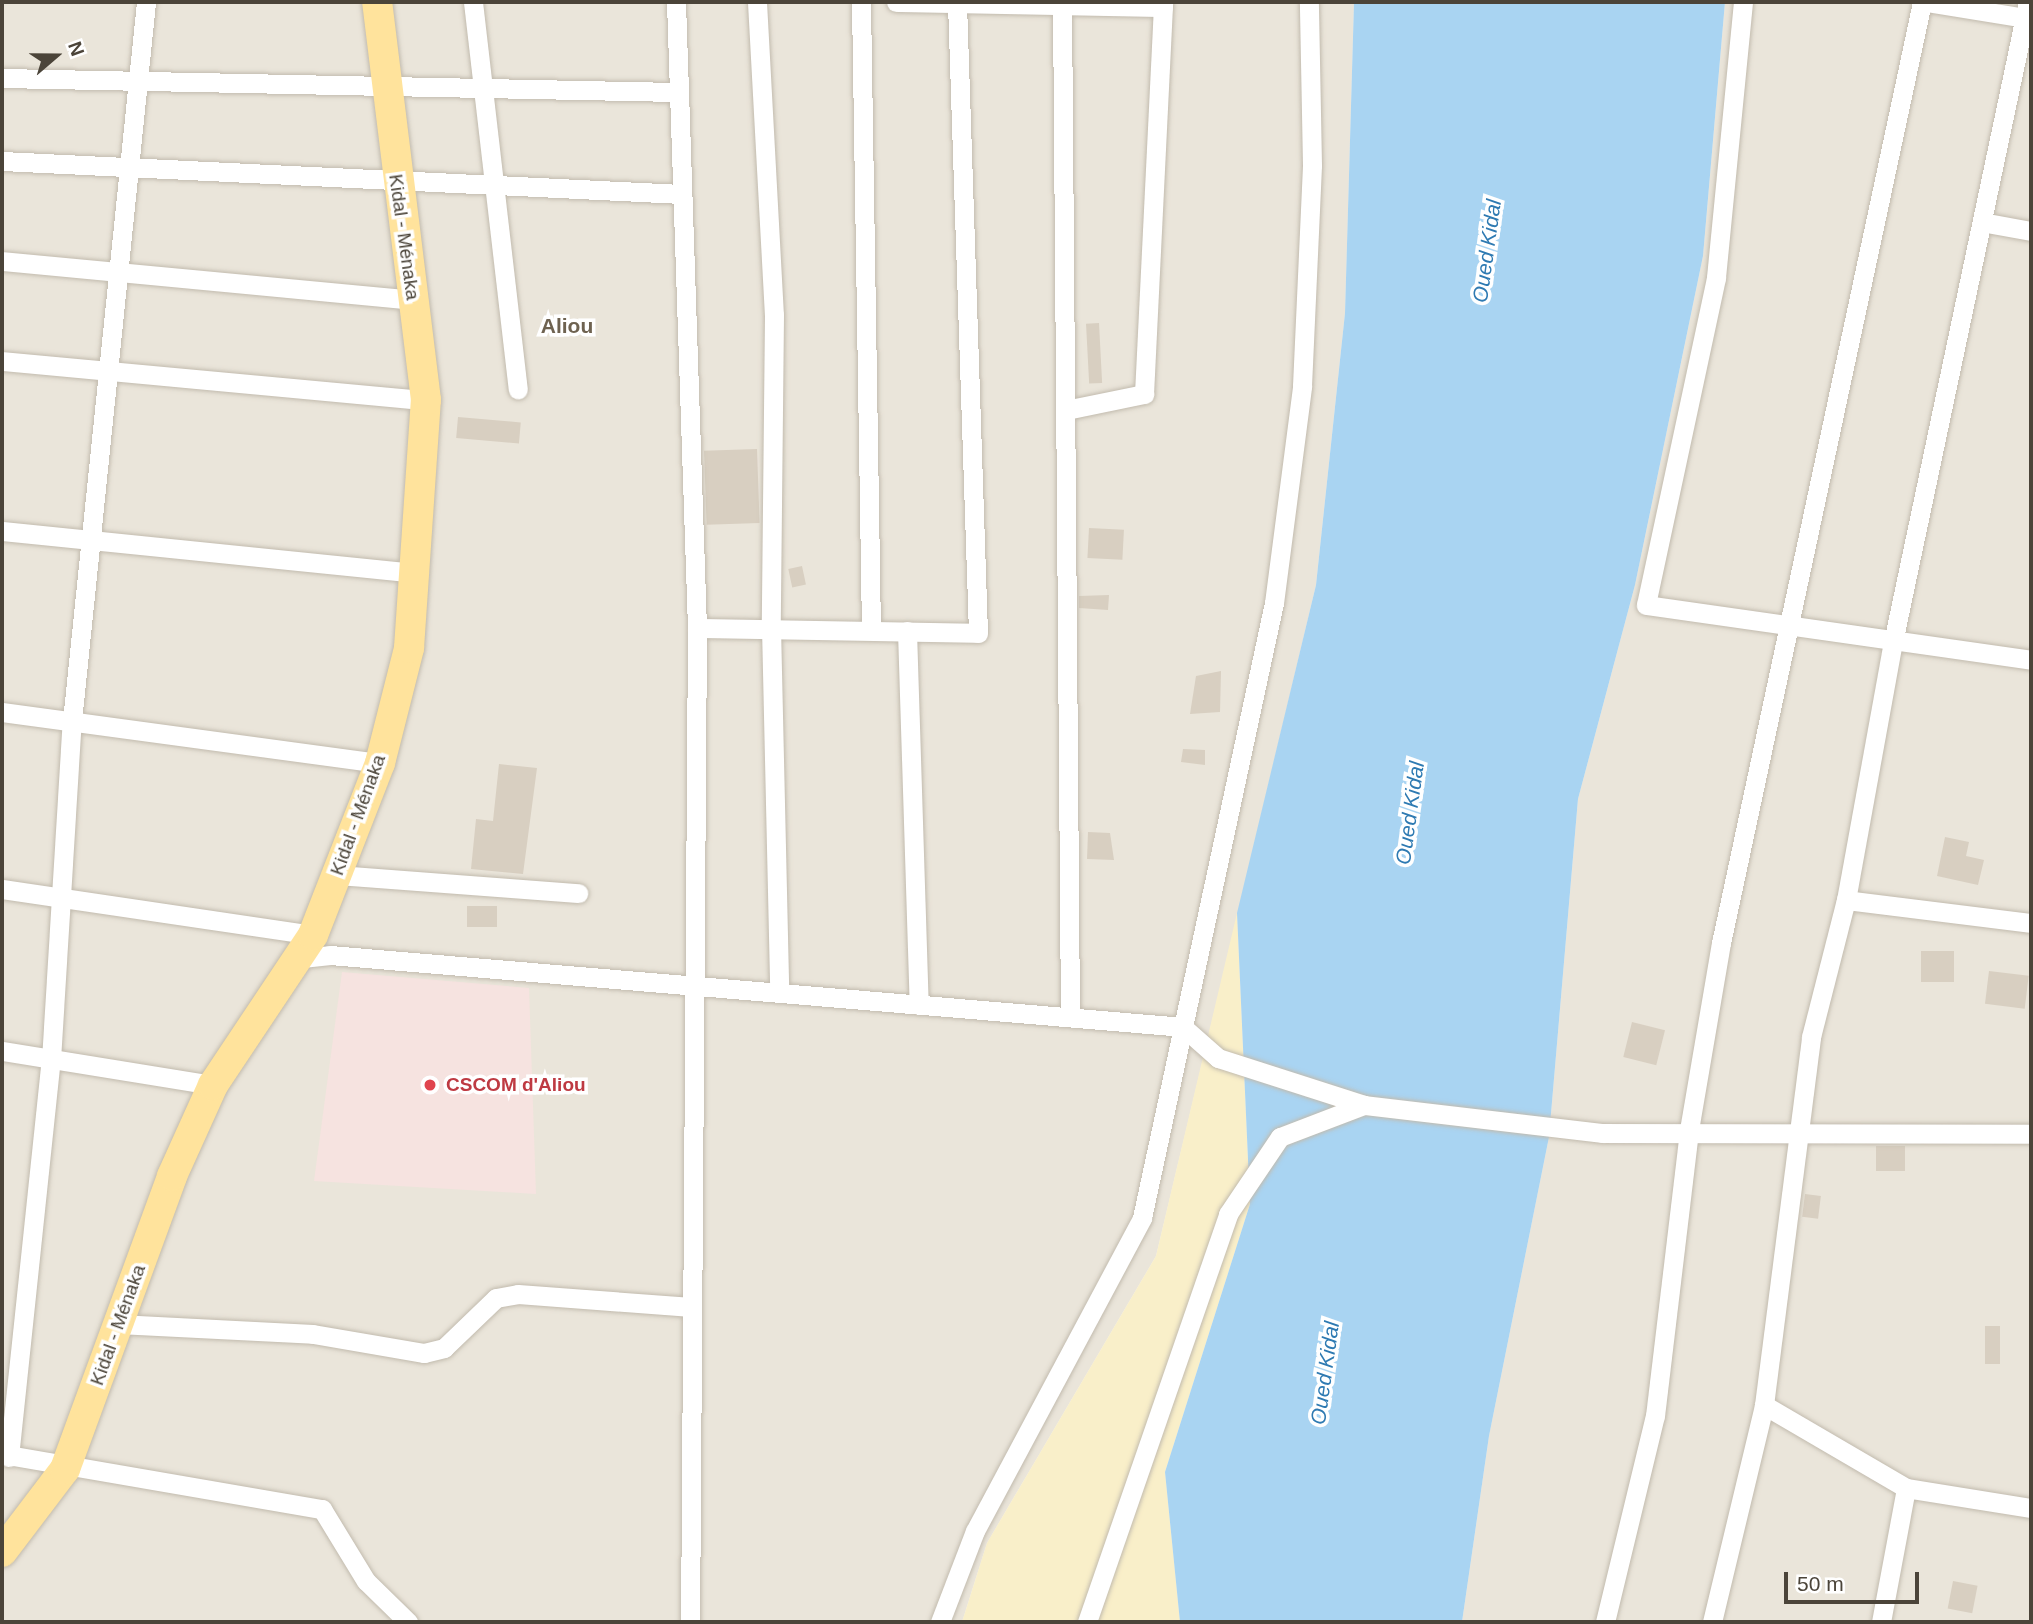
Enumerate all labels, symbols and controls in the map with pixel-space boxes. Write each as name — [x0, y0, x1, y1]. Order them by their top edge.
north arrow — [21, 21, 91, 91]
text: N — [64, 39, 88, 59]
street label: Kidal - Ménaka — [384, 173, 424, 301]
water label: Oued Kidal — [1467, 198, 1507, 304]
district label: Aliou — [541, 313, 593, 339]
street label: Kidal - Ménaka — [326, 752, 390, 878]
water label: Oued Kidal — [1390, 760, 1430, 866]
place label: CSCOM d'Aliou — [446, 1074, 586, 1096]
marker: CSCOM d'Aliou — [420, 1075, 440, 1095]
street label: Kidal - Ménaka — [86, 1262, 150, 1388]
water label: Oued Kidal — [1305, 1320, 1345, 1426]
scale bar — [1788, 1558, 1923, 1602]
text: 50 m — [1797, 1572, 1844, 1595]

